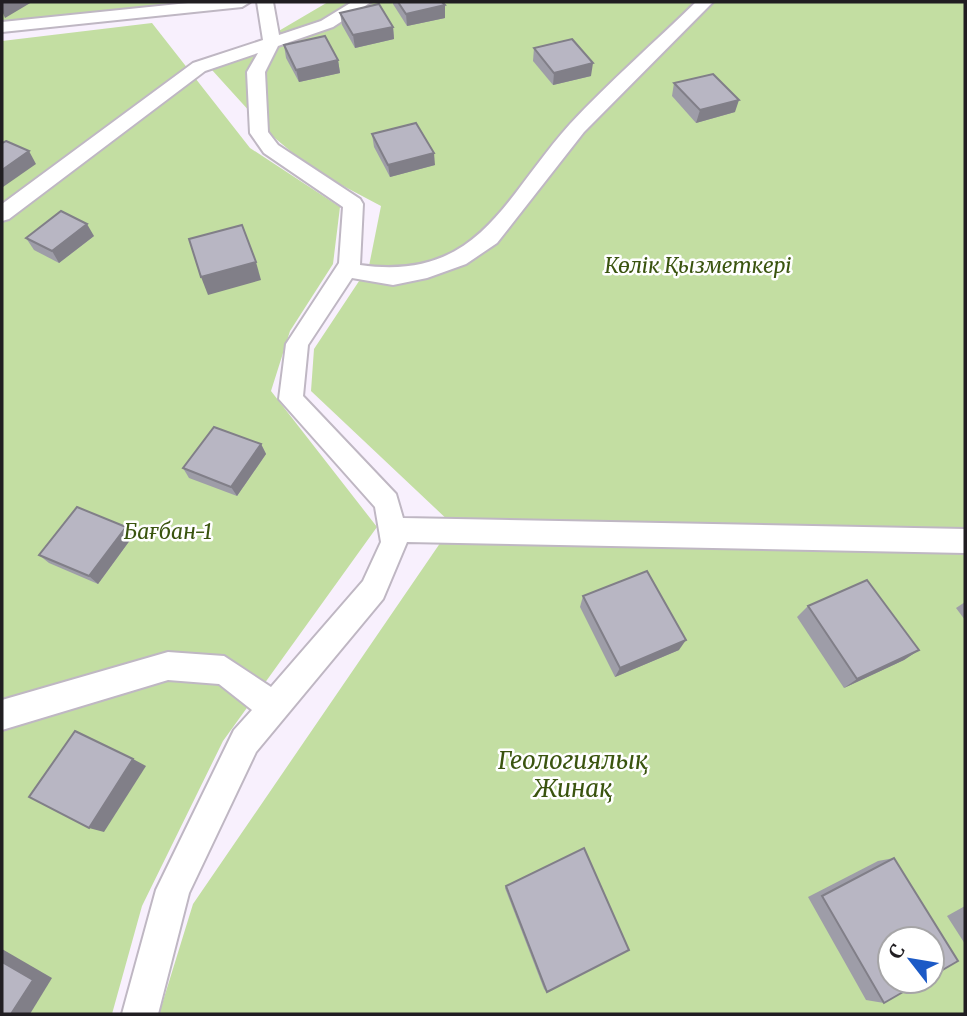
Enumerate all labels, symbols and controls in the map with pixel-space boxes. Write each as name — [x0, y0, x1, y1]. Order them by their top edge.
park label: Көлік Қызметкері — [605, 252, 791, 279]
park label: Бағбан-1 — [124, 518, 212, 545]
park label: Геологиялық Жинақ — [498, 745, 648, 804]
north arrow — [876, 925, 946, 995]
text: С — [883, 940, 910, 963]

